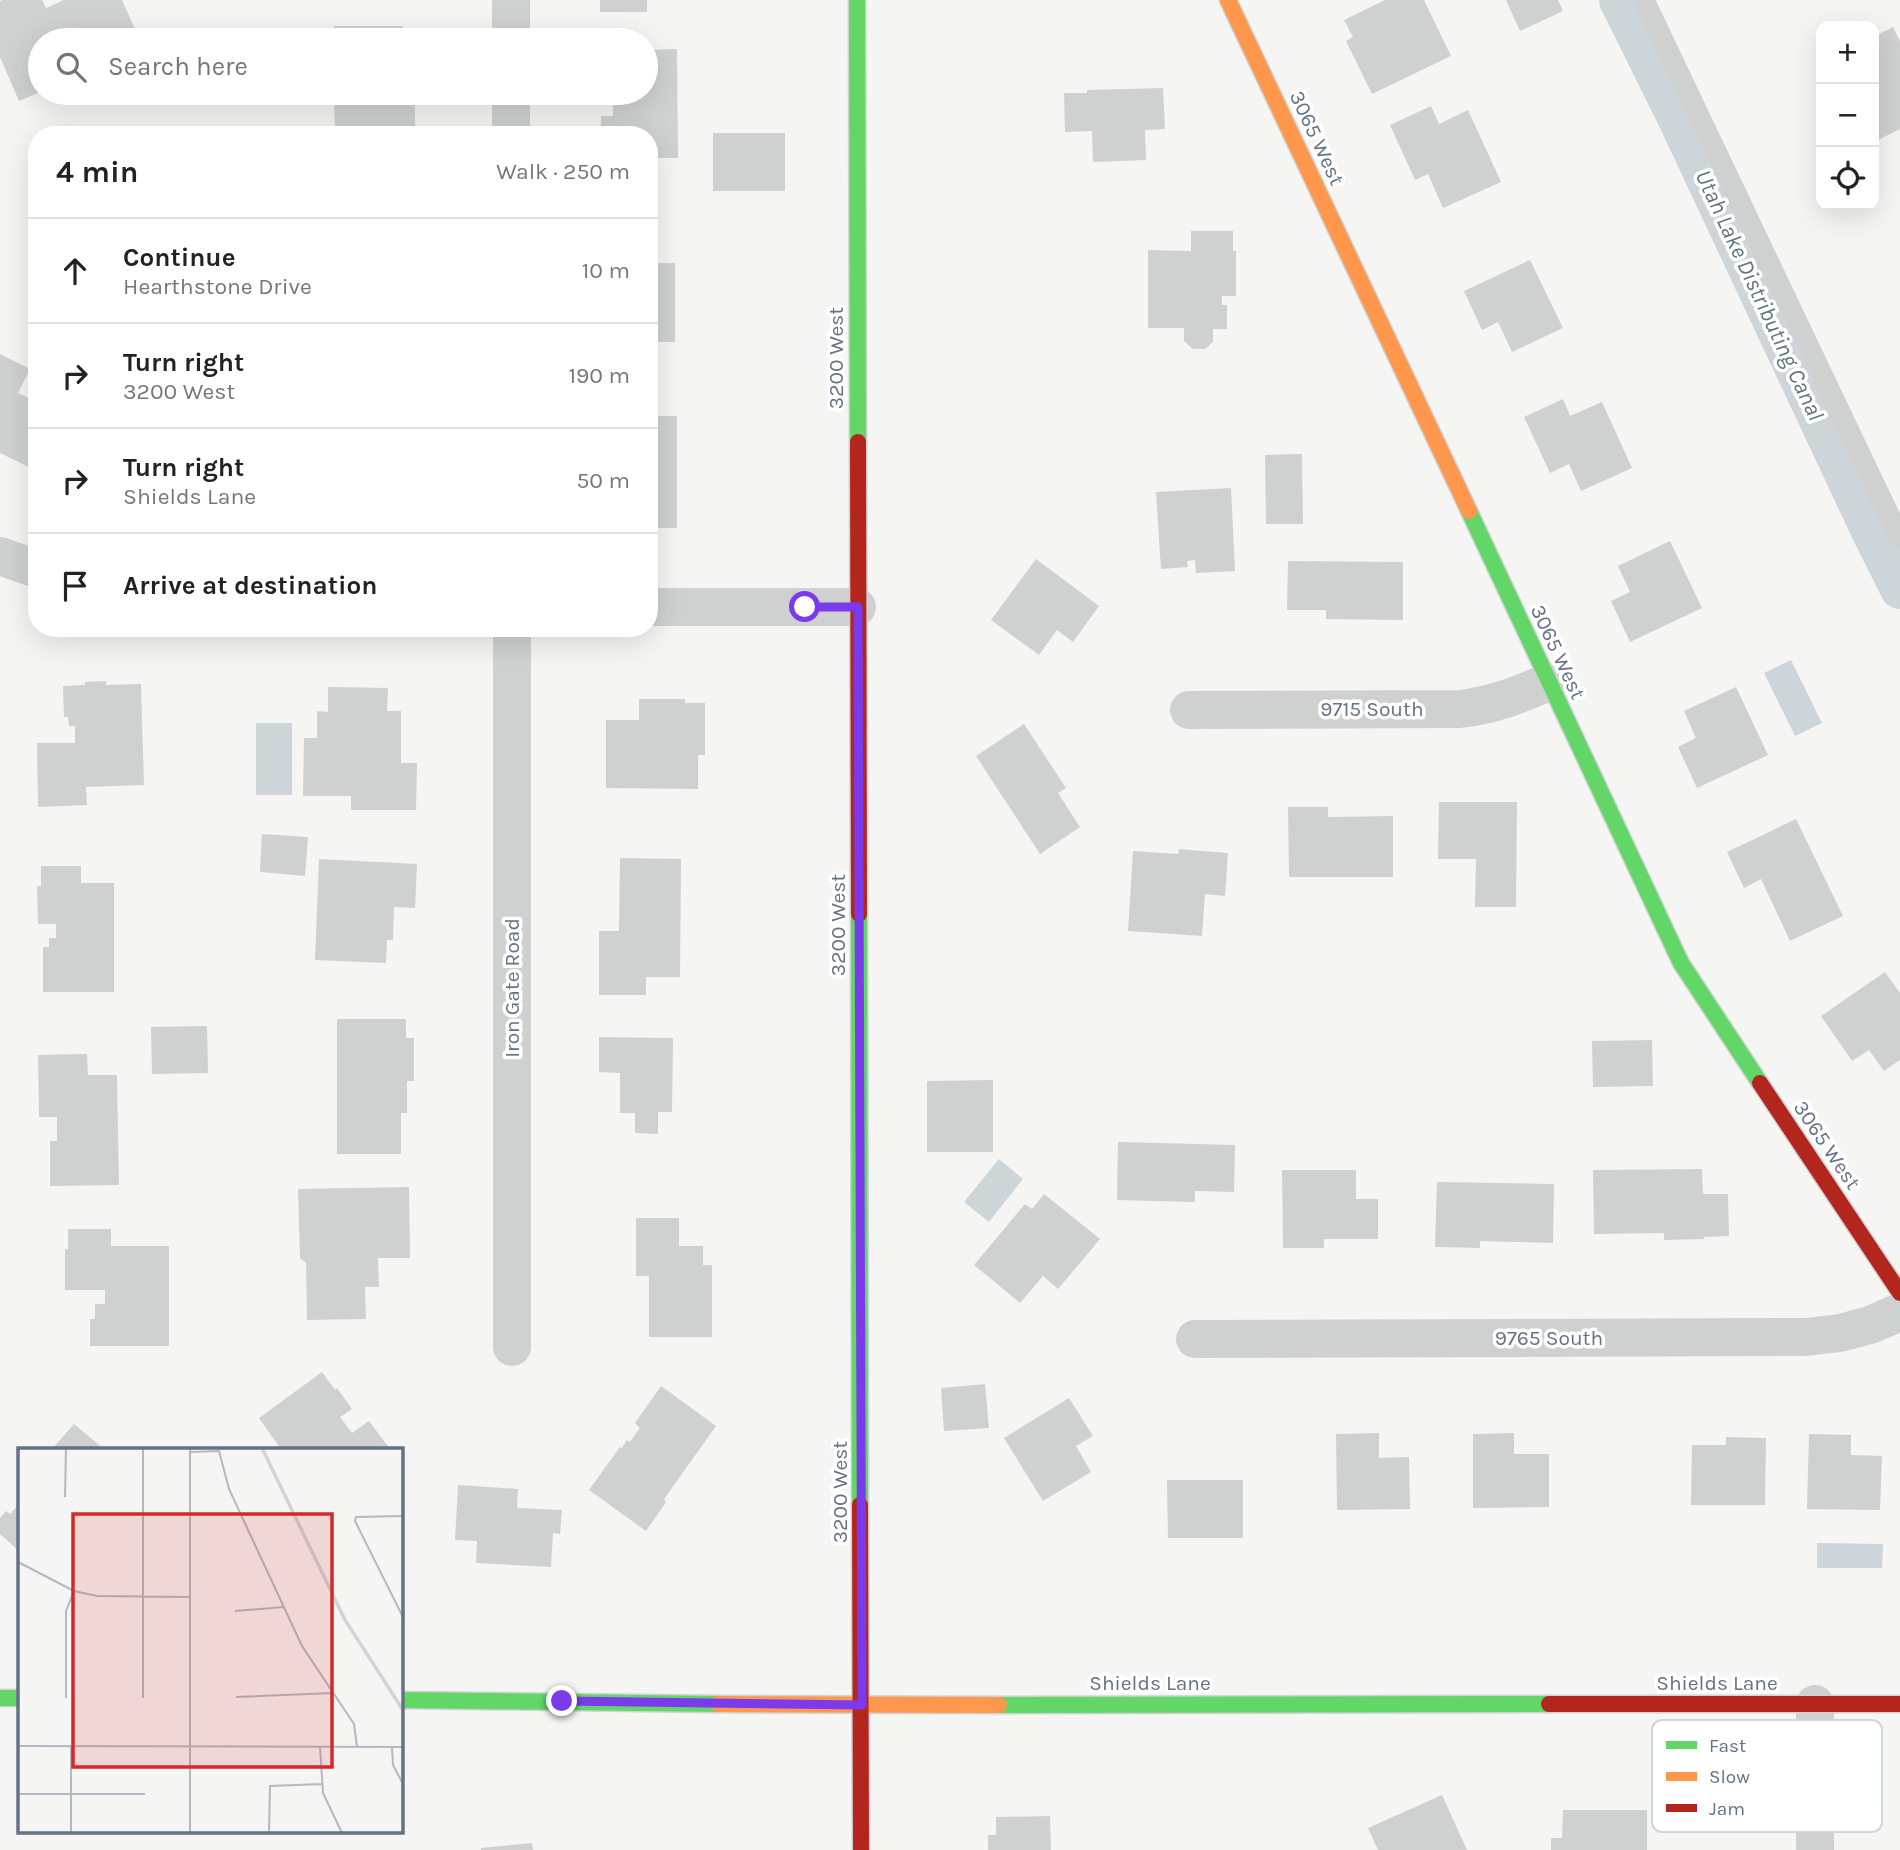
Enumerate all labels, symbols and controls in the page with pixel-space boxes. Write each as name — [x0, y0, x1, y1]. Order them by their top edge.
map controls — [1816, 21, 1879, 210]
button: + — [1816, 21, 1879, 84]
search box — [28, 28, 658, 105]
icon: search — [52, 48, 90, 86]
text: Search here — [108, 51, 248, 82]
button: − — [1816, 84, 1879, 147]
street label: 3065 West — [1285, 87, 1349, 189]
button: locate — [1816, 147, 1879, 210]
text: 4 min — [56, 154, 138, 190]
text: Walk · 250 m — [496, 158, 630, 185]
water label: Utah Lake Distributing Canal — [1690, 166, 1830, 425]
text: Continue — [123, 242, 235, 273]
icon: ahead — [56, 252, 94, 290]
text: 10 m — [582, 257, 630, 284]
text: Hearthstone Drive — [123, 273, 312, 300]
street label: 3200 West — [824, 307, 848, 409]
text: Turn right — [123, 347, 244, 378]
icon: right — [56, 357, 94, 395]
text: 190 m — [568, 362, 630, 389]
text: 3200 West — [123, 378, 235, 405]
text: Turn right — [123, 452, 244, 483]
icon: right — [56, 462, 94, 500]
text: 50 m — [576, 467, 630, 494]
text: Shields Lane — [123, 483, 256, 510]
icon: arrive — [56, 567, 94, 605]
text: Arrive at destination — [123, 570, 377, 601]
route start — [789, 591, 820, 622]
street label: 3065 West — [1526, 601, 1590, 703]
street label: 9715 South — [1320, 697, 1424, 721]
street label: 3200 West — [826, 874, 850, 976]
street label: Iron Gate Road — [500, 918, 524, 1058]
street label: 3065 West — [1789, 1096, 1865, 1194]
street label: 9765 South — [1495, 1326, 1603, 1350]
street label: 3200 West — [828, 1441, 852, 1543]
inset map — [18, 1448, 402, 1832]
street label: Shields Lane — [1089, 1671, 1211, 1695]
street label: Shields Lane — [1656, 1671, 1778, 1695]
route end — [546, 1685, 577, 1716]
legend — [1652, 1720, 1882, 1832]
text: Fast — [1709, 1735, 1746, 1757]
text: Slow — [1709, 1766, 1750, 1788]
text: Jam — [1709, 1798, 1745, 1820]

